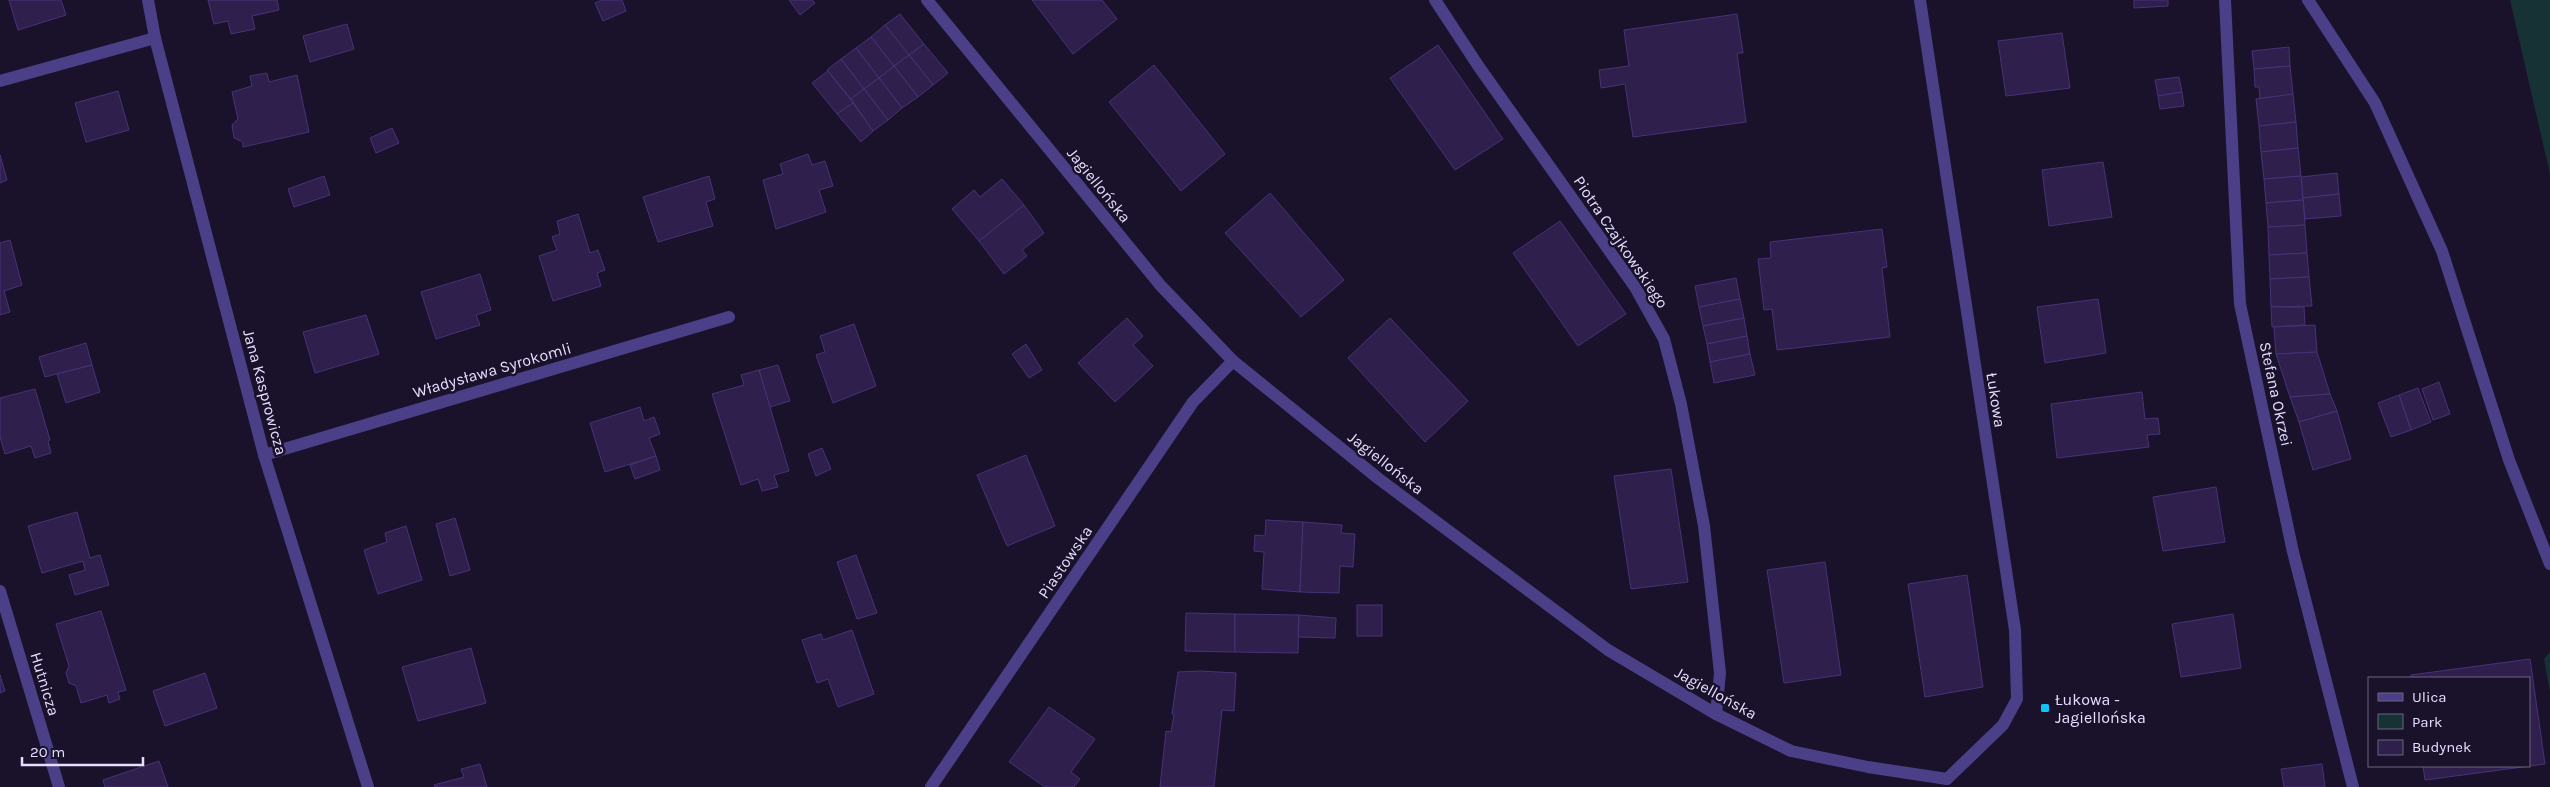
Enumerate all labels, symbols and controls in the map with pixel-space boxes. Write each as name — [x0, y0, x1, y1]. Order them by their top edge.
street label: Jagiellońska — [1063, 144, 1135, 226]
street label: Piotra Czajkowskiego — [1570, 172, 1672, 312]
street label: Jana Kasprowicza — [239, 327, 291, 457]
street label: Władysława Syrokomli — [411, 338, 573, 402]
street label: Stefana Okrzei — [2256, 340, 2296, 448]
street label: Łukowa — [1982, 371, 2010, 429]
street label: Jagiellońska — [1344, 428, 1428, 498]
street label: Piastowska — [1034, 522, 1096, 602]
street label: Hutnicza — [26, 650, 64, 718]
street label: Jagiellońska — [1672, 663, 1760, 723]
legend — [2368, 677, 2530, 767]
text: Ulica — [2412, 688, 2446, 706]
place label: Łukowa - Jagiellońska — [2055, 690, 2146, 727]
marker: Łukowa - Jagiellońska — [2039, 702, 2051, 714]
text: Park — [2412, 713, 2442, 731]
scale bar — [22, 734, 144, 766]
text: Budynek — [2412, 738, 2471, 756]
text: 20 m — [30, 743, 65, 761]

